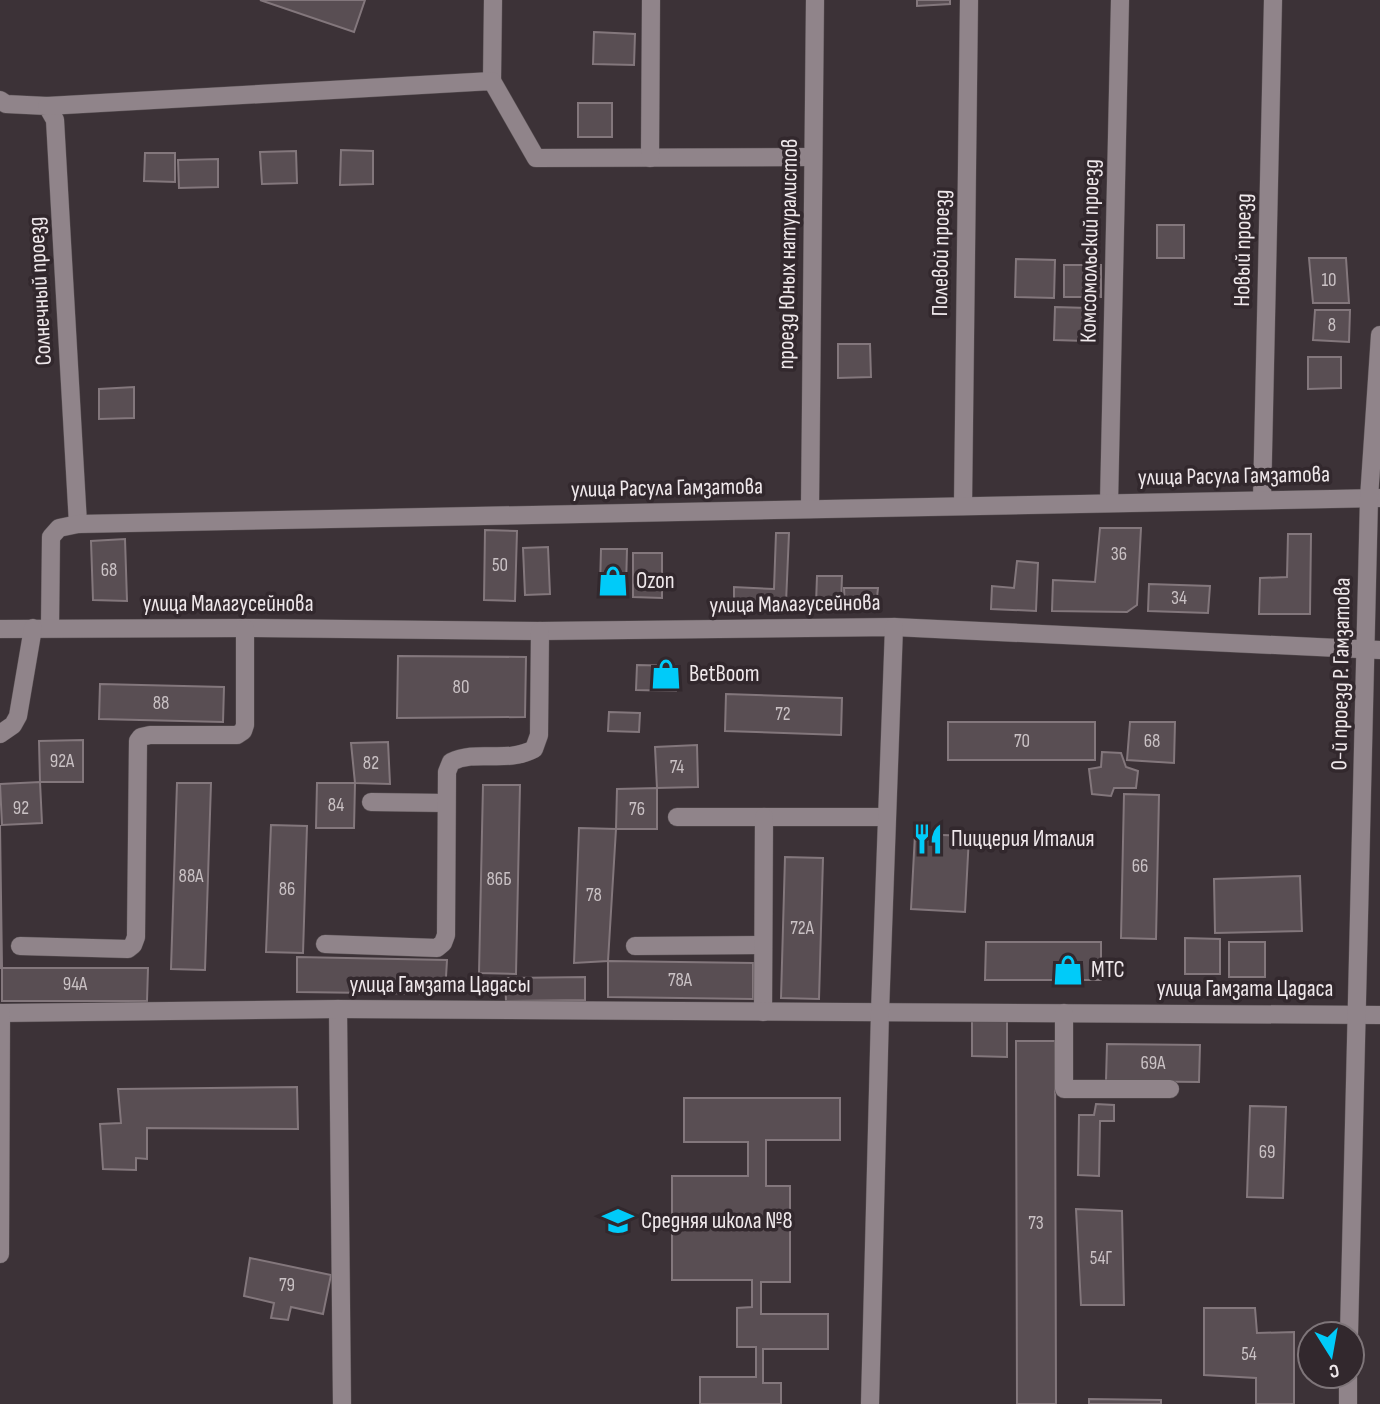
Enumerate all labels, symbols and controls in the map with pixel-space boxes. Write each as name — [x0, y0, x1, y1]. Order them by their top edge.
street label: проезд Юных натуралистов — [772, 138, 804, 370]
street label: Комсомольский проезд — [1074, 159, 1106, 343]
street label: Полевой проезд — [926, 189, 956, 317]
street label: Новый проезд — [1228, 193, 1258, 307]
street label: Солнечный проезд — [22, 216, 58, 366]
house number: 10 — [1321, 269, 1337, 292]
house number: 8 — [1328, 314, 1336, 337]
street label: улица Расула Гамзатова — [1138, 460, 1330, 492]
street label: улица Расула Гамзатова — [571, 472, 763, 504]
house number: 36 — [1111, 543, 1127, 566]
house number: 50 — [492, 554, 508, 577]
house number: 68 — [101, 559, 117, 582]
shop icon: Ozon — [596, 564, 630, 598]
place label: Ozon — [636, 567, 675, 595]
street label: 0-й проезд Р. Гамзатова — [1325, 577, 1357, 771]
house number: 34 — [1171, 587, 1187, 610]
street label: улица Малагусейнова — [709, 589, 881, 619]
street label: улица Малагусейнова — [142, 590, 314, 618]
shop icon: BetBoom — [649, 657, 683, 691]
place label: BetBoom — [689, 660, 760, 688]
house number: 80 — [453, 676, 469, 699]
house number: 88 — [153, 692, 169, 715]
house number: 72 — [775, 703, 791, 726]
house number: 70 — [1014, 730, 1030, 753]
house number: 68 — [1144, 730, 1160, 753]
house number: 92А — [50, 750, 75, 773]
house number: 82 — [363, 752, 379, 775]
house number: 74 — [670, 756, 684, 779]
house number: 84 — [328, 794, 344, 817]
house number: 92 — [13, 797, 29, 820]
house number: 76 — [629, 798, 645, 821]
restaurant icon: Пиццерия Италия — [911, 822, 945, 856]
place label: Пиццерия Италия — [951, 825, 1095, 853]
house number: 66 — [1132, 855, 1148, 878]
house number: 88А — [179, 865, 204, 888]
house number: 86Б — [487, 868, 512, 891]
house number: 86 — [279, 878, 295, 901]
house number: 78 — [586, 884, 602, 907]
house number: 72А — [790, 917, 815, 940]
shop icon: МТС — [1051, 953, 1085, 987]
place label: МТС — [1091, 956, 1125, 984]
house number: 78А — [668, 969, 693, 992]
street label: улица Гамзата Цадасы — [349, 971, 531, 999]
house number: 94А — [63, 973, 88, 996]
street label: улица Гамзата Цадаса — [1157, 975, 1333, 1003]
house number: 69А — [1141, 1052, 1166, 1075]
house number: 69 — [1259, 1141, 1275, 1164]
school or university icon: Средняя школа №8 — [601, 1204, 635, 1238]
place label: Средняя школа №8 — [641, 1207, 793, 1235]
house number: 73 — [1028, 1212, 1044, 1235]
house number: 54Г — [1090, 1247, 1112, 1270]
house number: 79 — [279, 1274, 295, 1297]
north arrow — [1296, 1320, 1366, 1390]
house number: 54 — [1241, 1343, 1257, 1366]
text: С — [1327, 1358, 1341, 1382]

